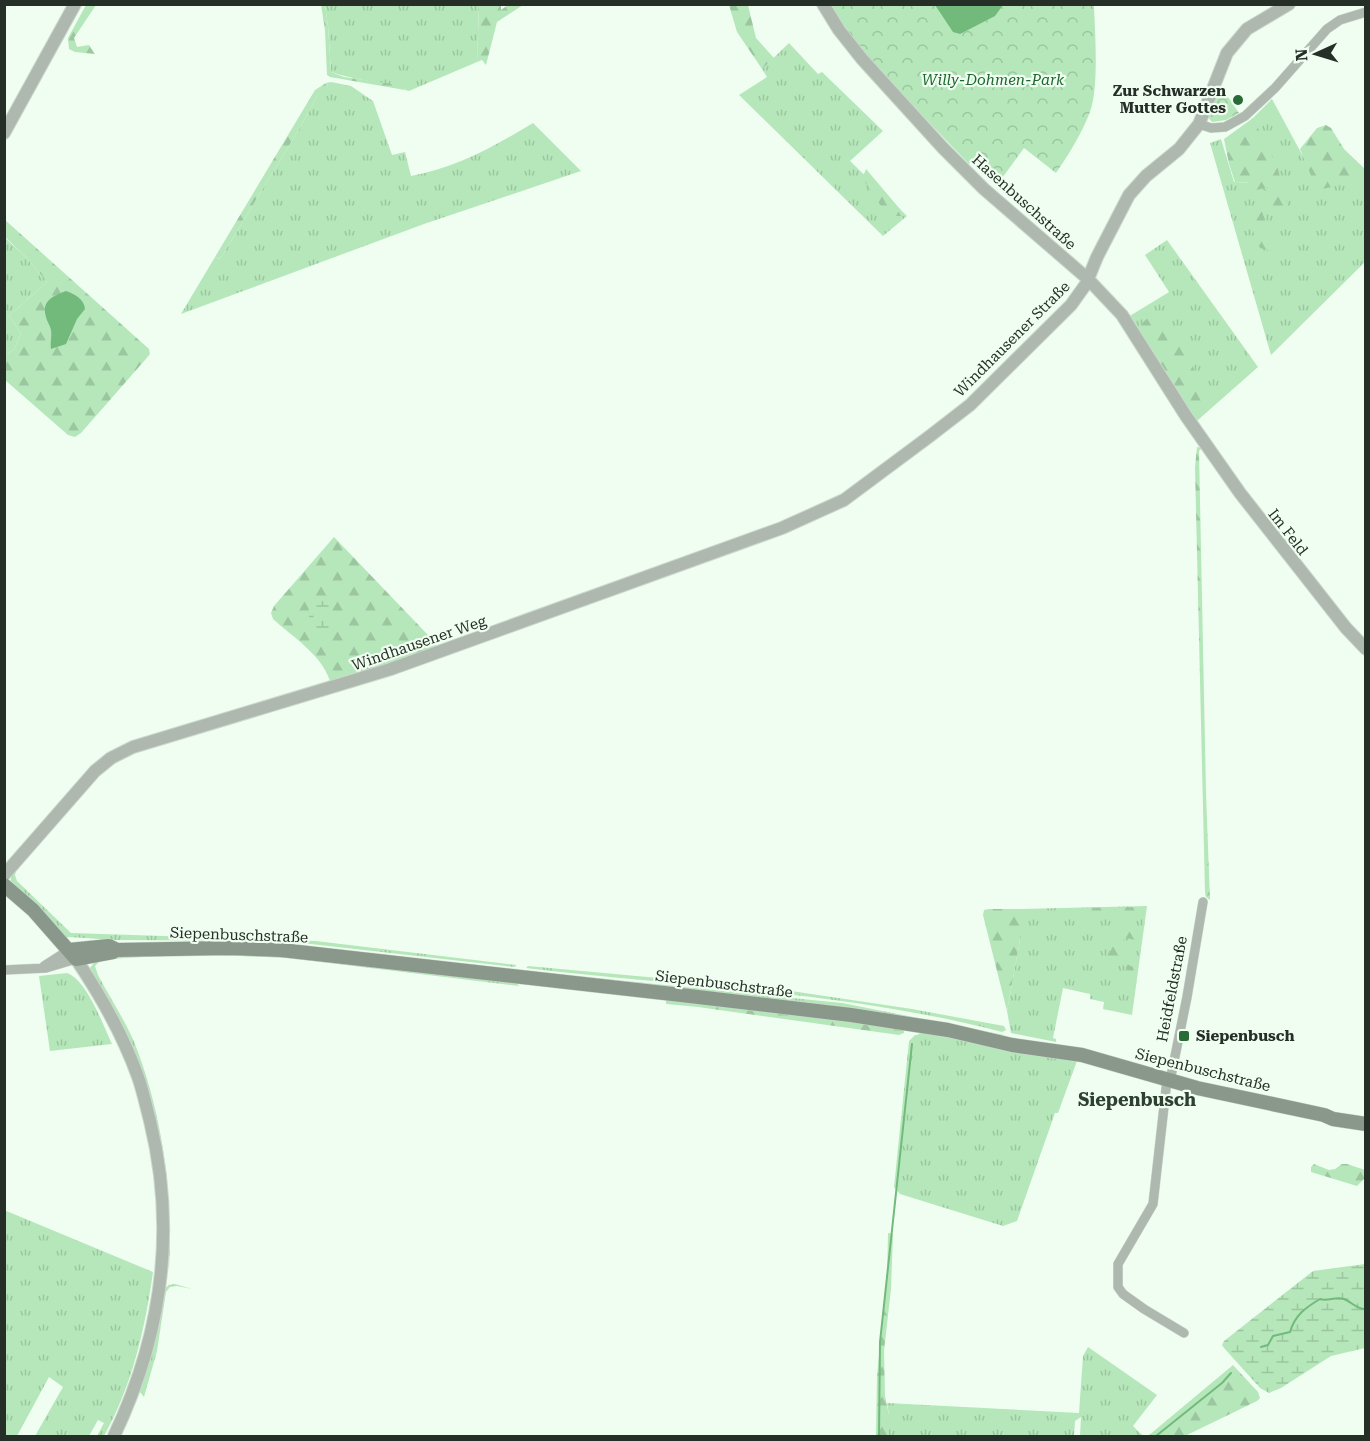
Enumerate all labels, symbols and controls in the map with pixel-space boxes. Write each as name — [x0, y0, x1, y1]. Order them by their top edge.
north arrow — [1286, 24, 1346, 84]
text: N — [1292, 48, 1311, 62]
park label: Willy-Dohmen-Park — [922, 71, 1065, 89]
place label: Zur Schwarzen Mutter Gottes — [1113, 82, 1226, 117]
marker: Zur Schwarzen Mutter Gottes — [1231, 93, 1245, 107]
street label: Hasenbuschstraße — [968, 151, 1080, 253]
street label: Windhausener Straße — [950, 277, 1074, 401]
street label: Im Feld — [1264, 505, 1312, 559]
street label: Windhausener Weg — [349, 611, 489, 674]
street label: Siepenbuschstraße — [169, 924, 309, 946]
street label: Heidfeldstraße — [1153, 934, 1191, 1044]
street label: Siepenbuschstraße — [654, 967, 794, 1001]
place label: Siepenbusch — [1196, 1027, 1294, 1045]
marker: Siepenbusch — [1177, 1029, 1191, 1043]
street label: Siepenbuschstraße — [1134, 1045, 1272, 1095]
district label: Siepenbusch — [1078, 1089, 1196, 1110]

